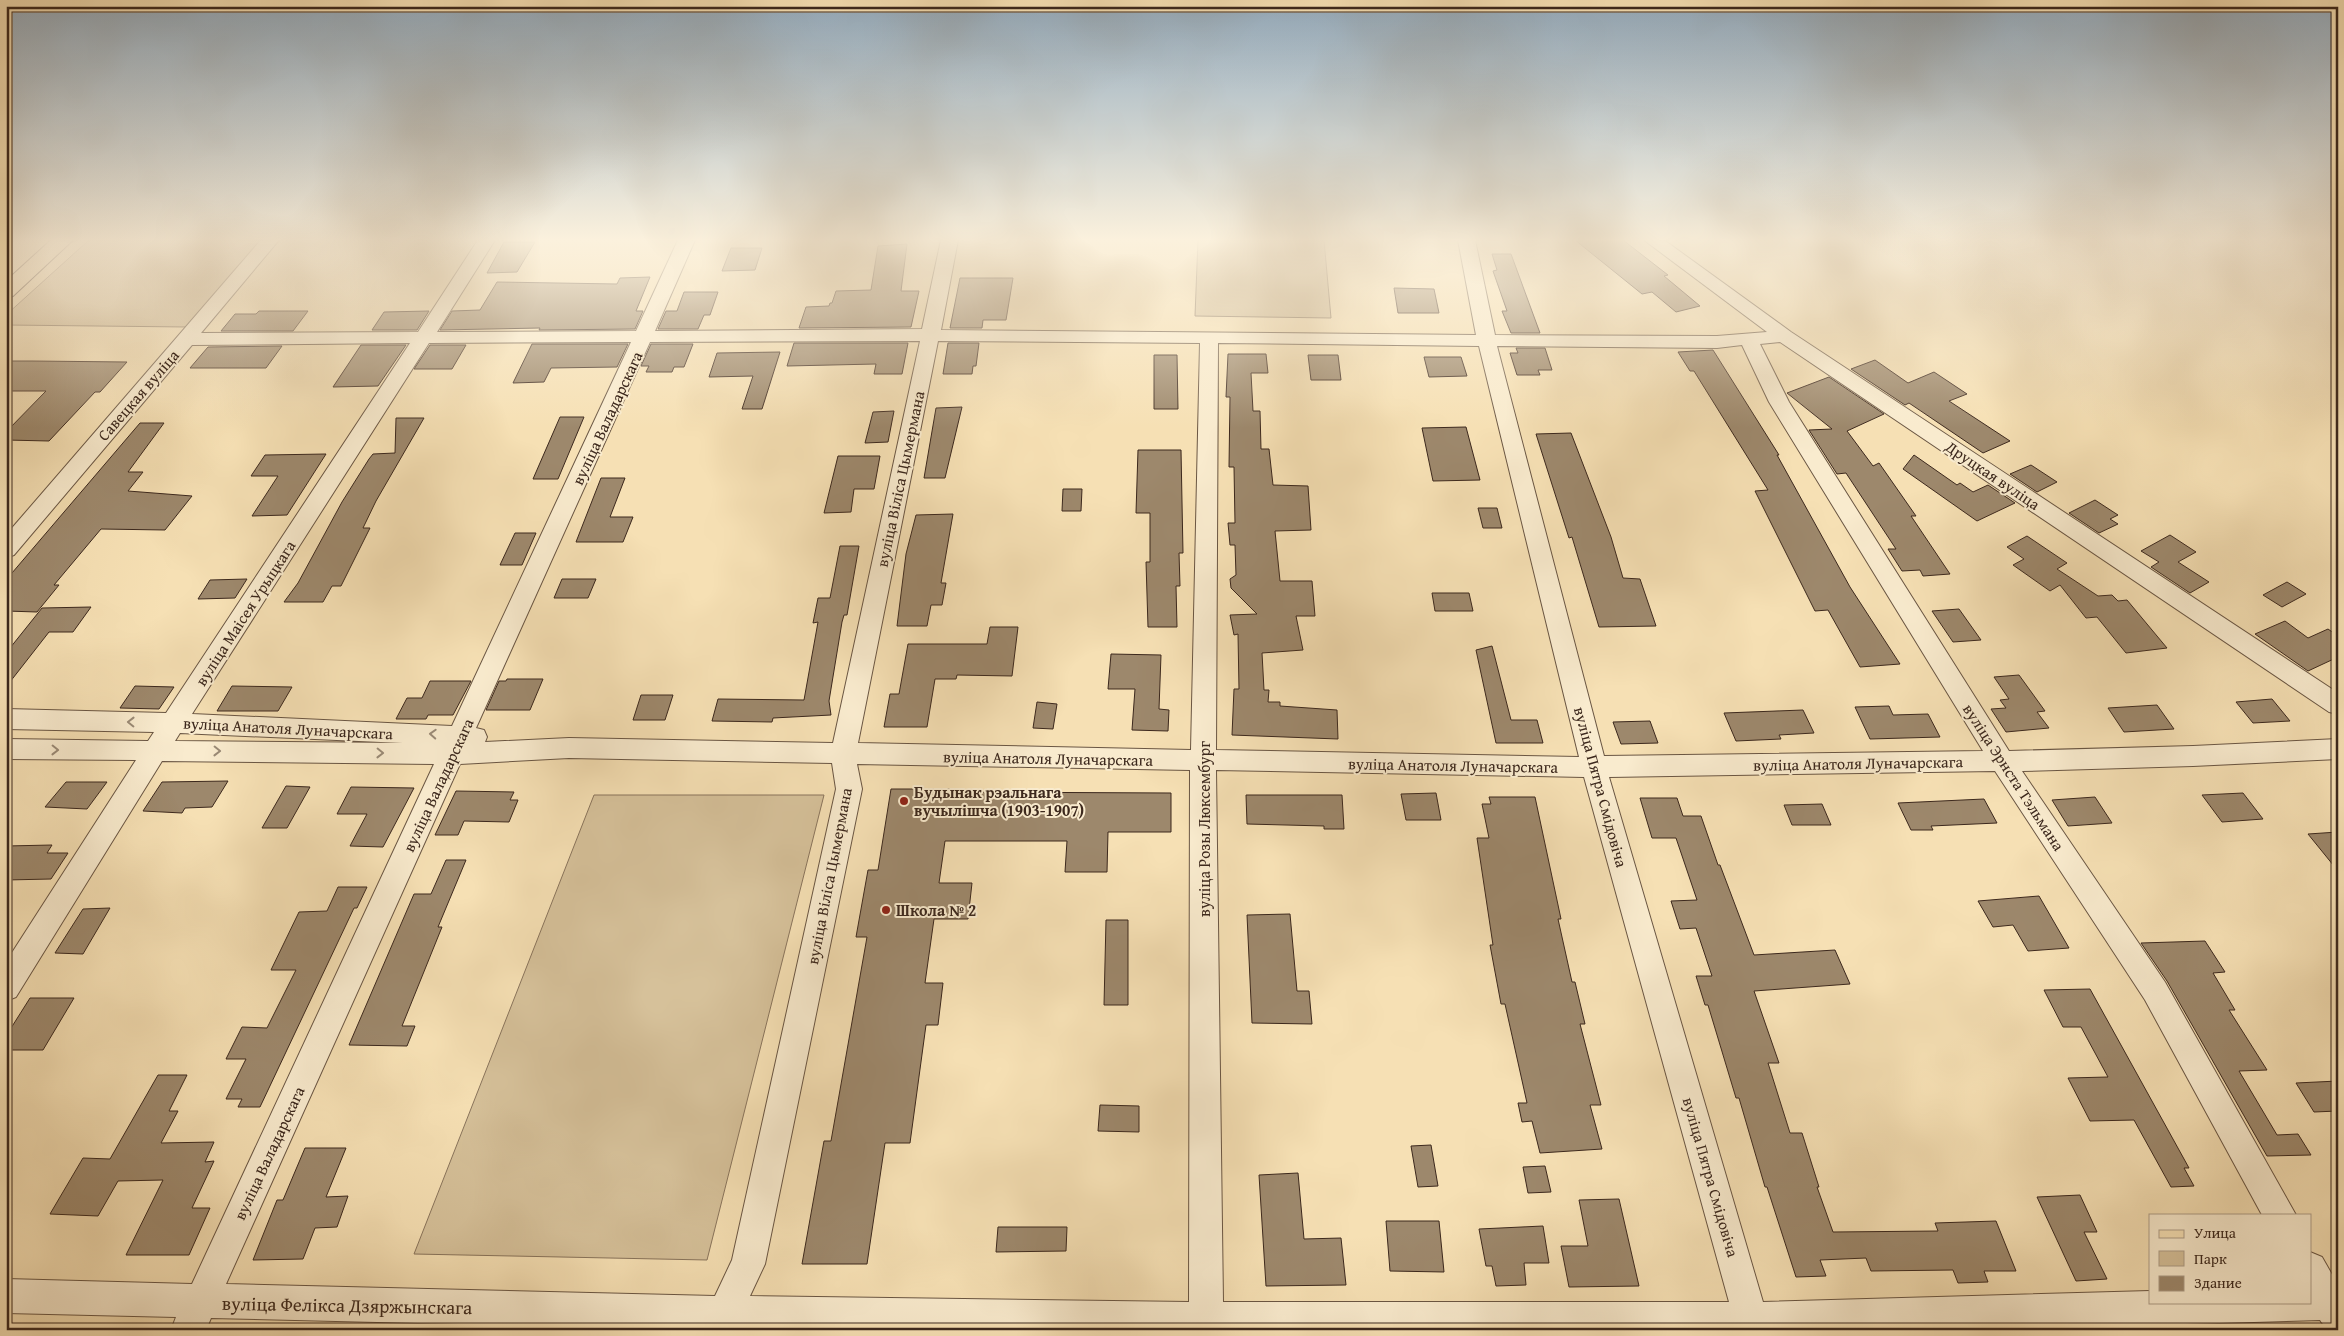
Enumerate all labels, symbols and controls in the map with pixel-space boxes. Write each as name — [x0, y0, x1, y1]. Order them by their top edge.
street label: Савецкая вуліца — [91, 344, 185, 446]
street label: вуліца Валадарскага — [565, 347, 649, 489]
street label: вуліца Віліса Цымермана — [870, 388, 930, 569]
street label: Друцкая вуліца — [1940, 434, 2045, 516]
street label: вуліца Маісея Урыцкага — [189, 535, 301, 691]
street label: вуліца Эрнста Тэльмана — [1957, 699, 2071, 856]
street label: вуліца Пятра Смідовіча — [1568, 704, 1634, 870]
street label: вуліца Анатоля Луначарскага — [183, 711, 394, 745]
street label: вуліца Валадарскага — [396, 714, 480, 856]
one-way arrow — [127, 717, 134, 727]
one-way arrow — [429, 729, 437, 740]
street label: вуліца Розы Люксембург — [1192, 741, 1216, 917]
one-way arrow — [51, 744, 59, 755]
street label: вуліца Анатоля Луначарскага — [943, 744, 1154, 772]
one-way arrow — [214, 746, 222, 756]
one-way arrow — [376, 748, 384, 758]
street label: вуліца Анатоля Луначарскага — [1753, 749, 1964, 777]
street label: вуліца Анатоля Луначарскага — [1348, 751, 1559, 779]
place label: Будынак рэальнага вучылішча (1903-1907) — [914, 780, 1084, 822]
street label: вуліца Віліса Цымермана — [800, 785, 858, 966]
marker: Будынак рэальнага вучылішча (1903-1907) — [898, 795, 910, 807]
place label: Школа № 2 — [896, 898, 976, 922]
marker: Школа № 2 — [880, 904, 892, 916]
street label: вуліца Валадарскага — [227, 1082, 311, 1224]
street label: вуліца Пятра Смідовіча — [1677, 1094, 1745, 1260]
legend — [2149, 1214, 2312, 1304]
text: Улица — [2194, 1222, 2237, 1243]
text: Парк — [2194, 1248, 2227, 1269]
text: Здание — [2194, 1272, 2242, 1293]
street label: вуліца Фелікса Дзяржынскага — [222, 1289, 472, 1321]

